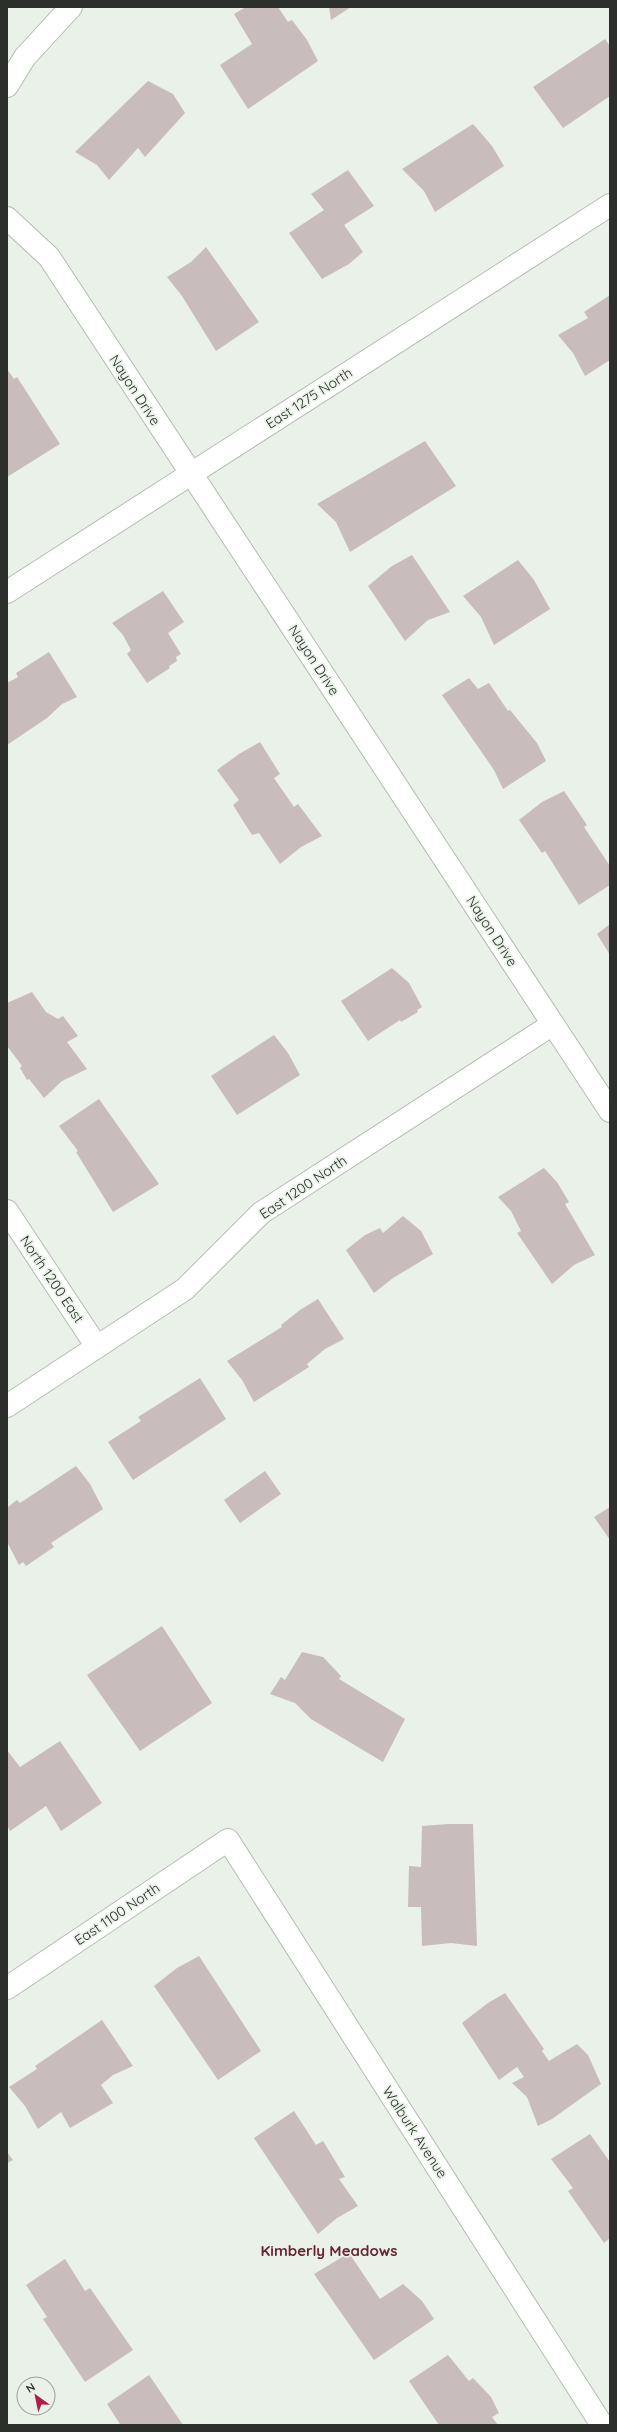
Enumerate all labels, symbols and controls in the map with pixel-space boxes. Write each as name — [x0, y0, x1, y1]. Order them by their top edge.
street label: Nayon Drive — [105, 351, 165, 429]
street label: East 1275 North — [262, 363, 356, 433]
street label: Nayon Drive — [284, 621, 344, 699]
street label: Nayon Drive — [462, 892, 522, 970]
street label: East 1200 North — [256, 1151, 350, 1223]
street label: North 1200 East — [16, 1232, 88, 1326]
street label: East 1100 North — [71, 1879, 163, 1949]
street label: Walburk Avenue — [379, 2083, 451, 2181]
district label: Kimberly Meadows — [261, 2241, 397, 2260]
north arrow — [16, 2376, 56, 2416]
text: N — [23, 2380, 38, 2396]

